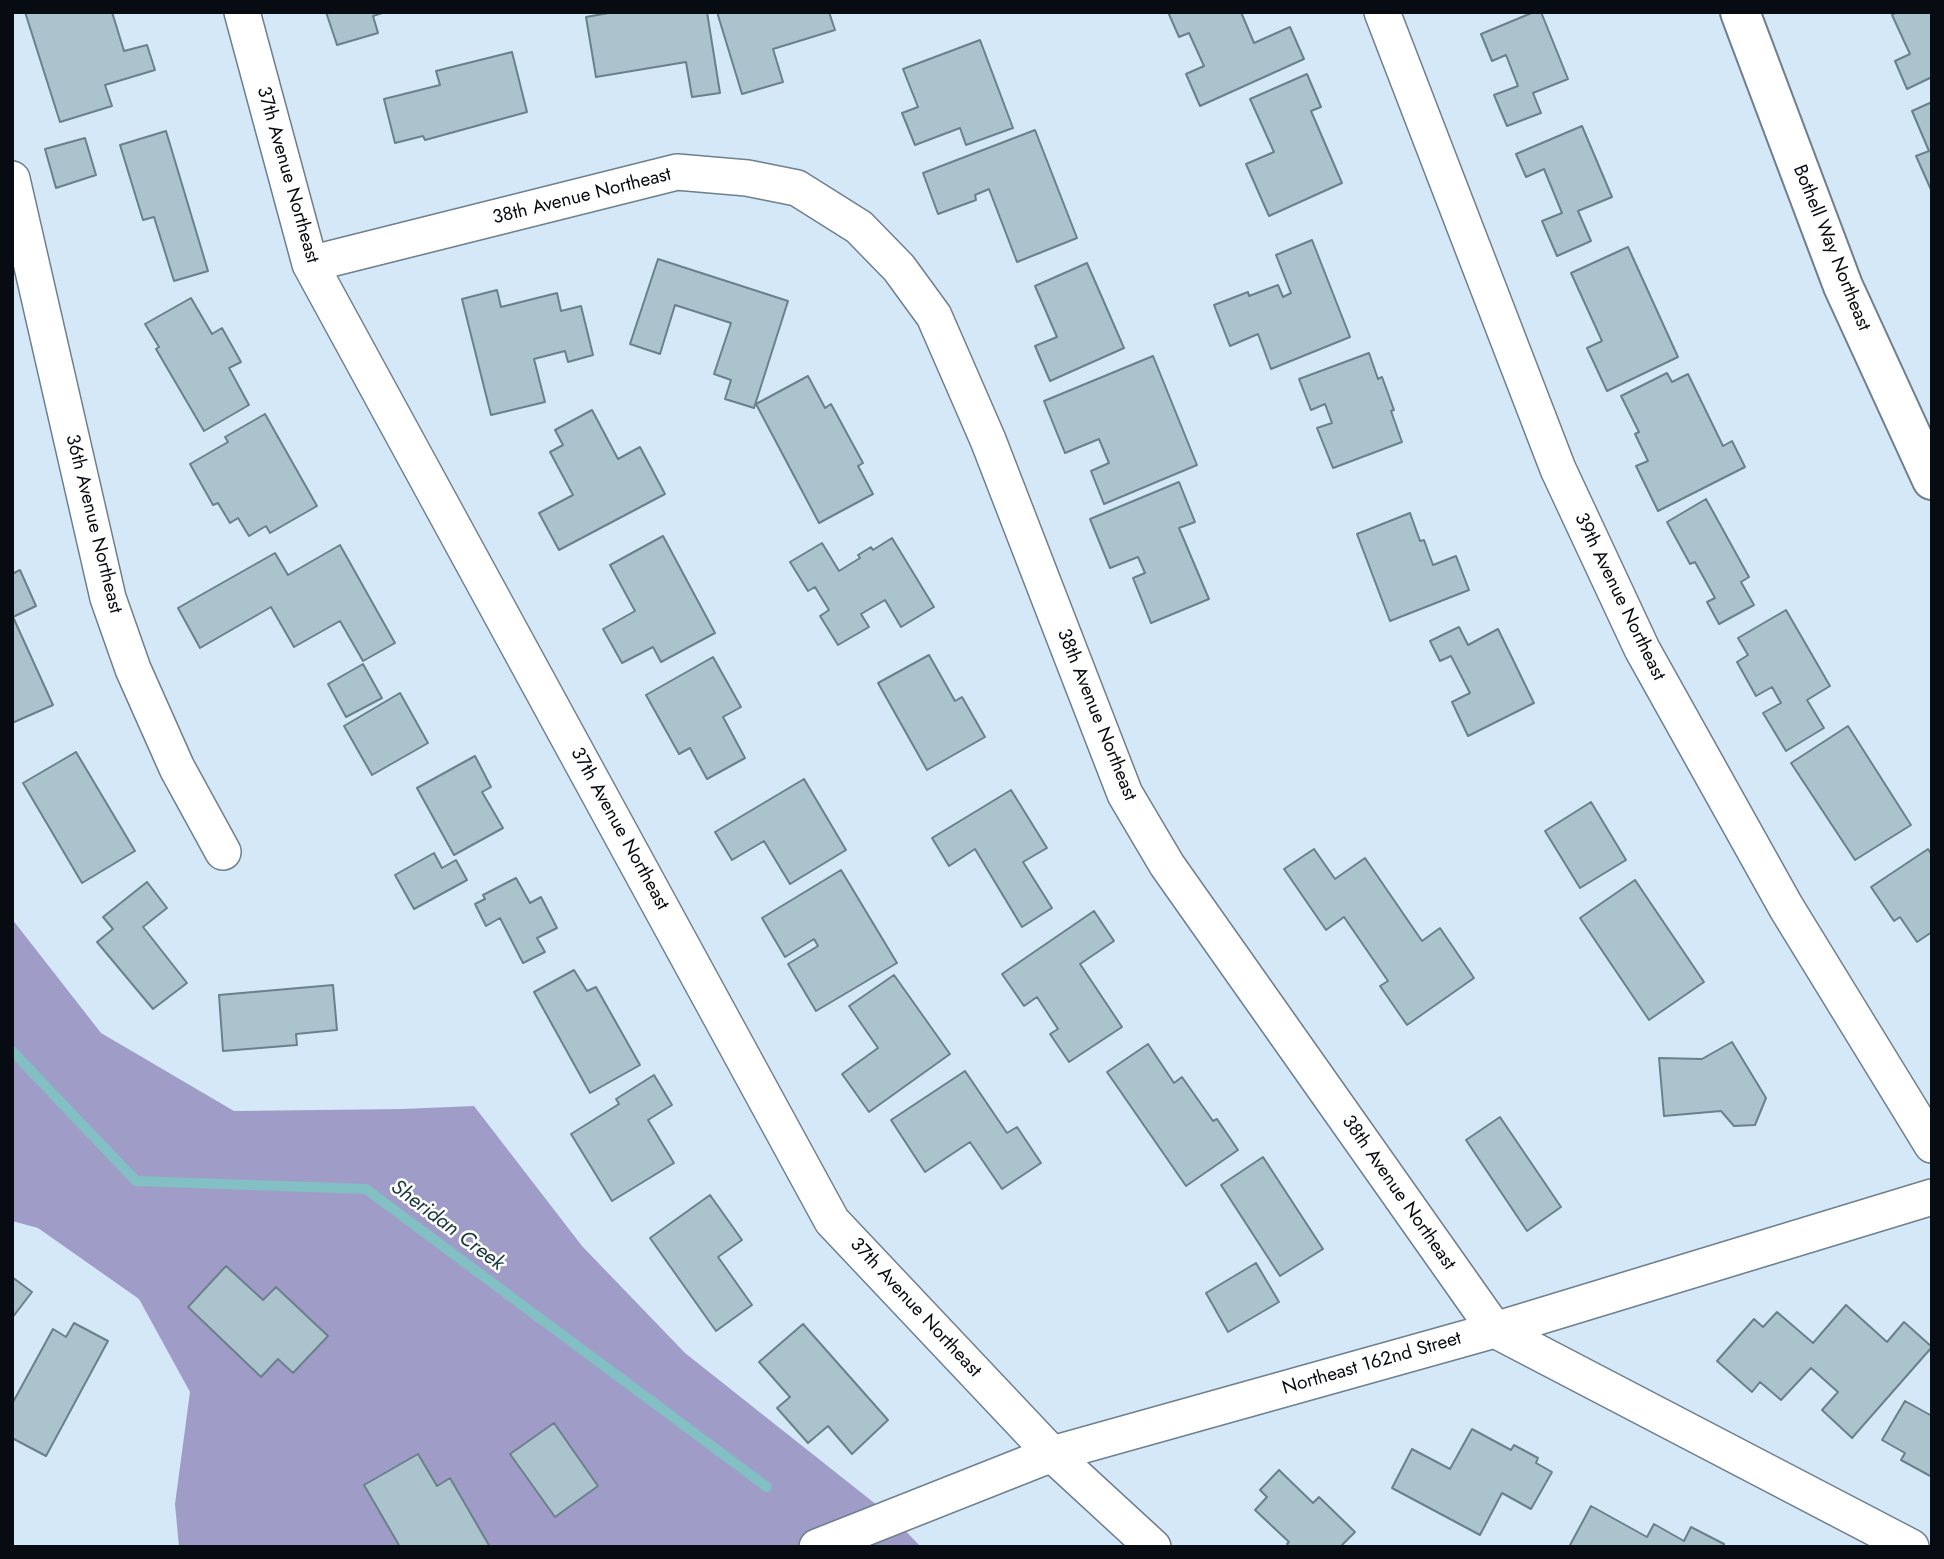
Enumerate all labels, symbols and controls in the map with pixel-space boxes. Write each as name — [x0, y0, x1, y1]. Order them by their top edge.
street label: 37th Avenue Northeast — [251, 84, 323, 266]
street label: Bothell Way Northeast — [1787, 162, 1875, 334]
street label: 38th Avenue Northeast — [490, 164, 674, 230]
street label: 36th Avenue Northeast — [60, 432, 126, 616]
street label: 39th Avenue Northeast — [1568, 509, 1670, 685]
street label: 38th Avenue Northeast — [1051, 626, 1141, 804]
street label: 37th Avenue Northeast — [565, 744, 673, 914]
street label: 38th Avenue Northeast — [1336, 1111, 1460, 1275]
water label: Sheridan Creek — [385, 1175, 509, 1277]
street label: 37th Avenue Northeast — [844, 1233, 986, 1383]
street label: Northeast 162nd Street — [1280, 1328, 1464, 1400]

